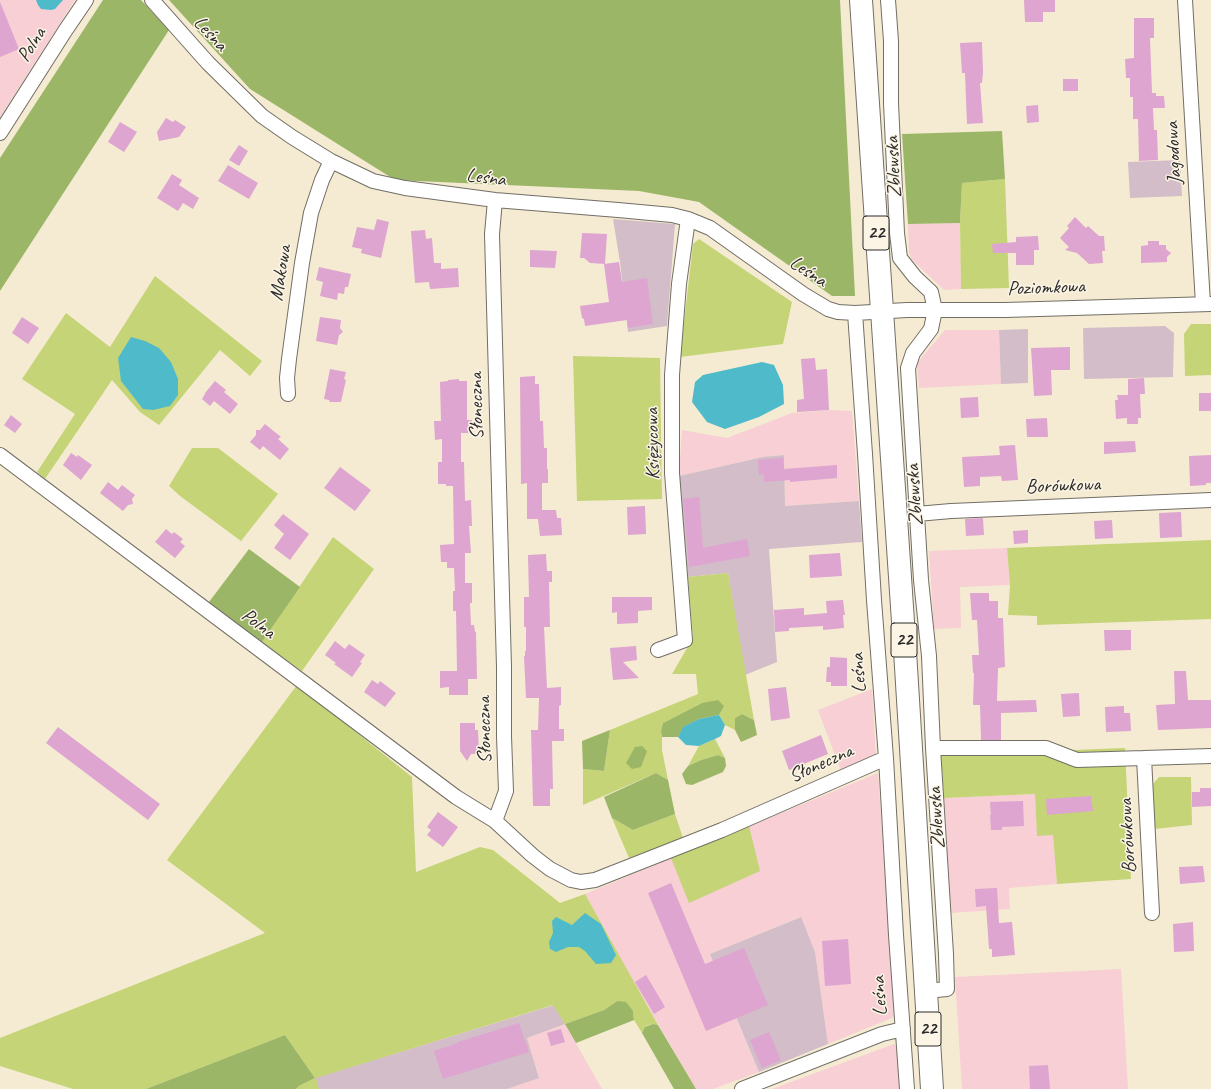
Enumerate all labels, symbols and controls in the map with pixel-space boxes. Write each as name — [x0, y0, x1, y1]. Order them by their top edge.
street label: Leśna — [188, 11, 232, 57]
street label: Polna — [12, 23, 52, 67]
street label: Jagodowa — [1160, 121, 1188, 185]
street label: Zblewska — [880, 136, 908, 198]
street label: Leśna — [465, 164, 507, 192]
road number: 22 — [863, 216, 889, 250]
street label: Makowa — [265, 243, 297, 303]
street label: Leśna — [785, 251, 831, 293]
street label: Poziomkowa — [1007, 275, 1085, 301]
street label: Słoneczna — [464, 372, 490, 440]
street label: Księżycowa — [640, 408, 666, 480]
street label: Zblewska — [901, 464, 929, 526]
street label: Borówkowa — [1025, 473, 1101, 499]
street label: Polna — [236, 604, 280, 644]
road number: 22 — [891, 623, 917, 657]
street label: Leśna — [846, 652, 872, 694]
street label: Słoneczna — [472, 696, 498, 764]
street label: Słoneczna — [785, 739, 857, 789]
street label: Zblewska — [923, 787, 951, 849]
street label: Borówkowa — [1114, 798, 1142, 874]
street label: Leśna — [867, 975, 893, 1017]
road number: 22 — [915, 1012, 941, 1046]

